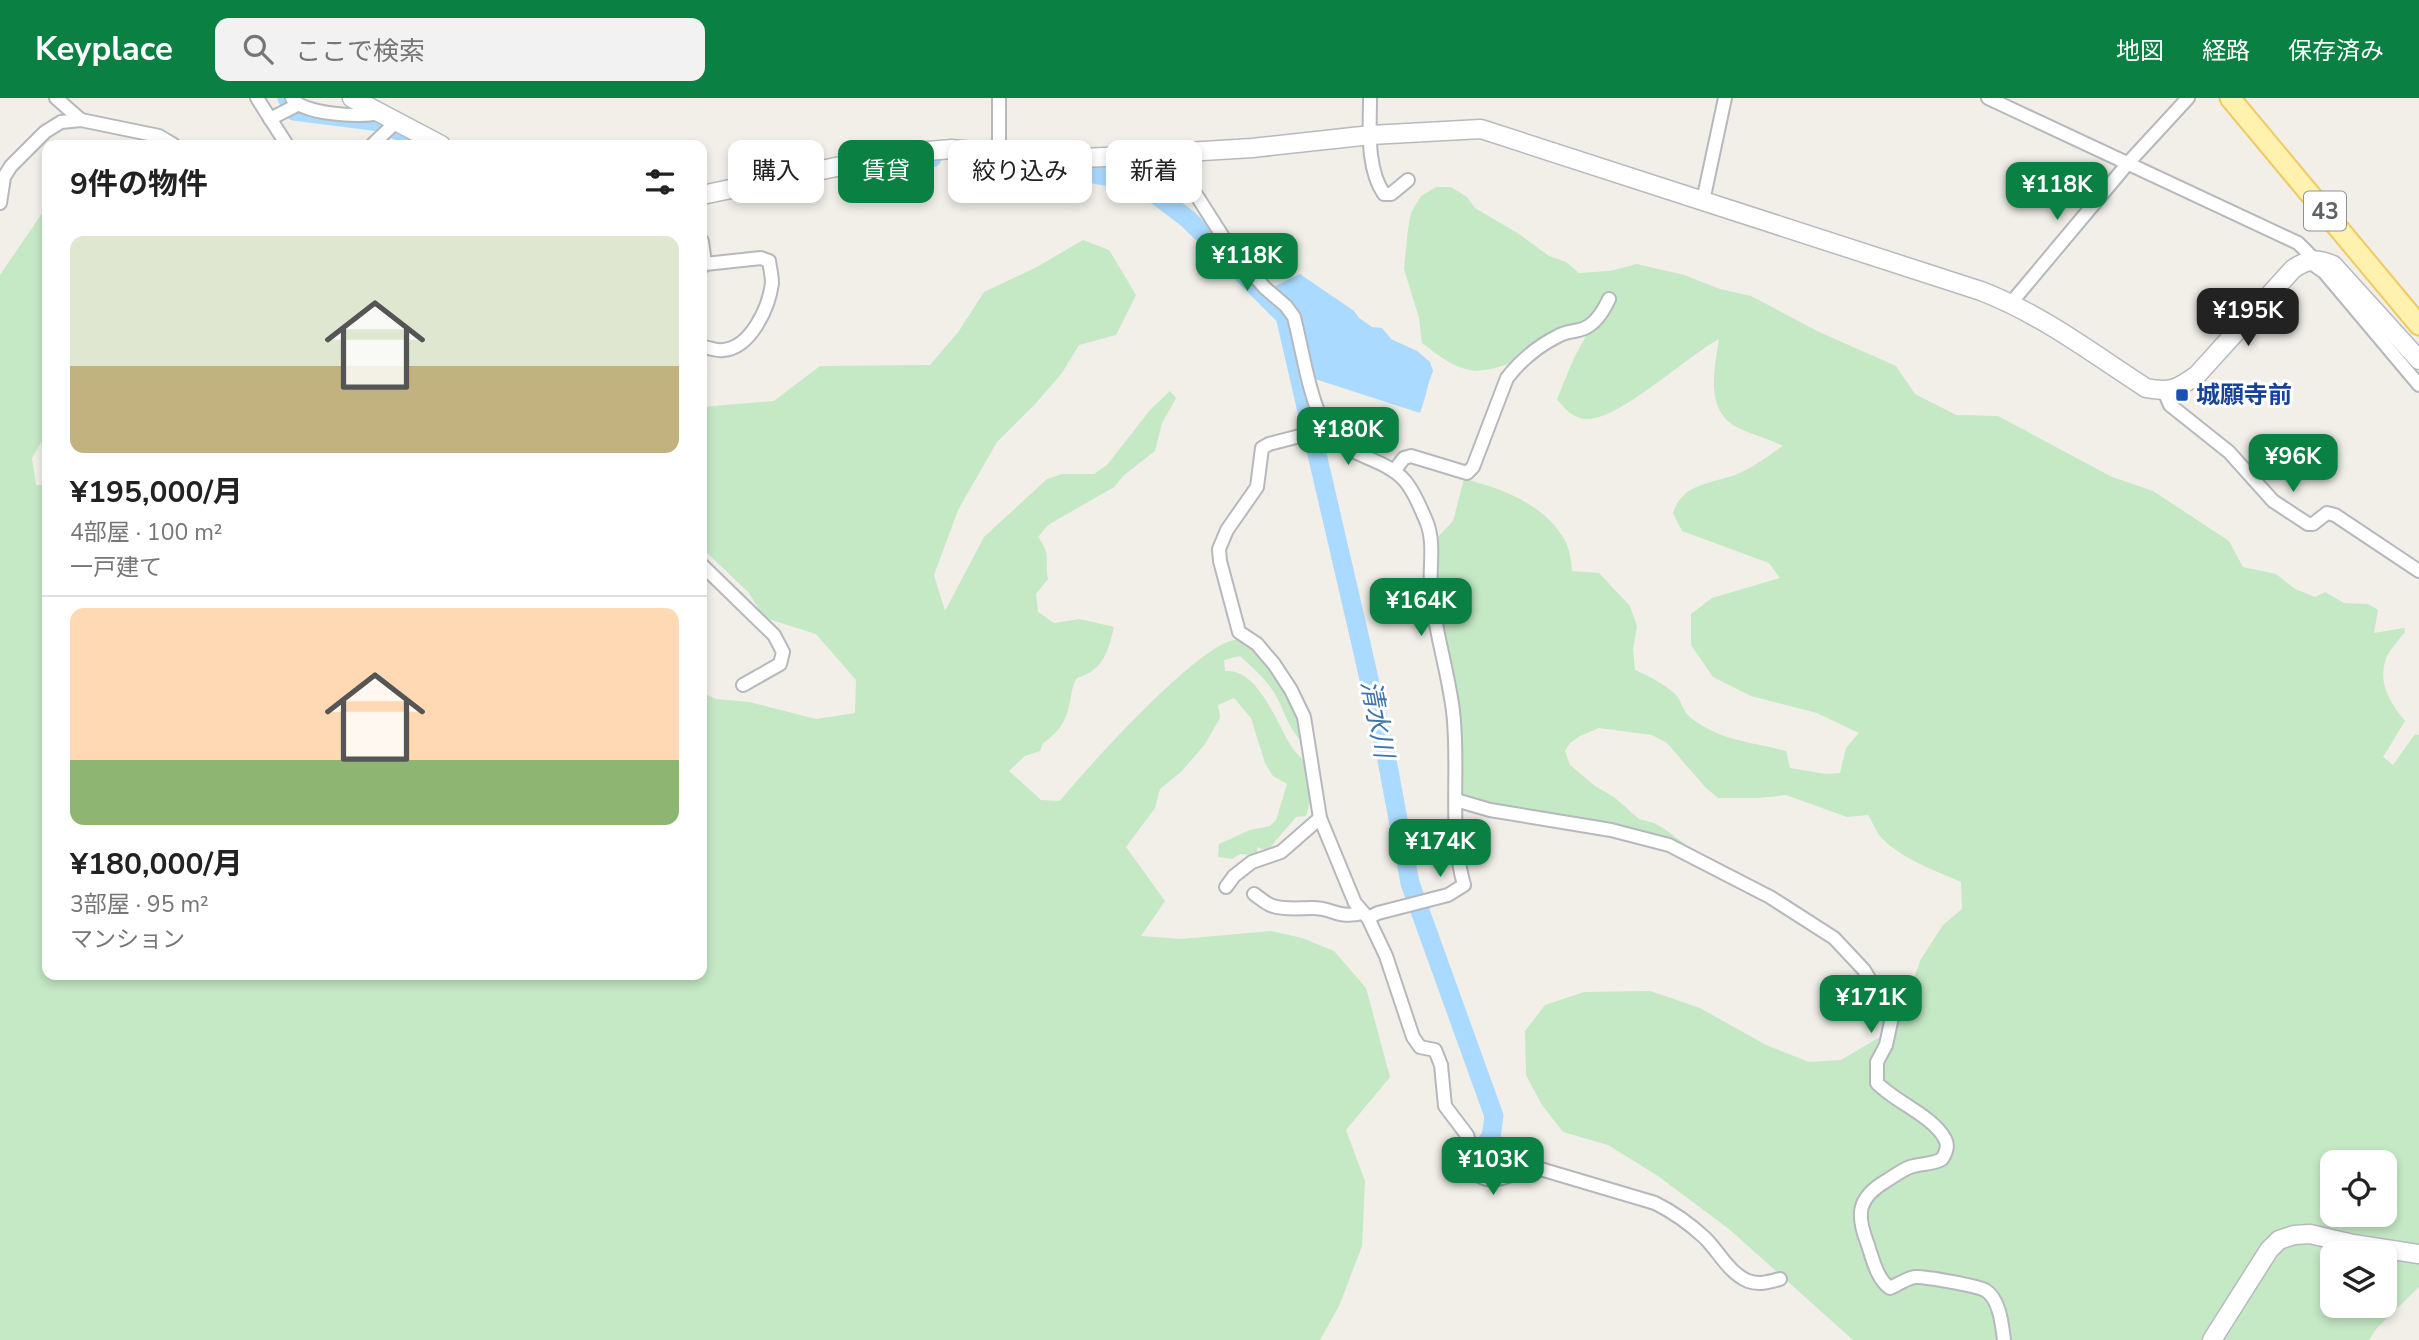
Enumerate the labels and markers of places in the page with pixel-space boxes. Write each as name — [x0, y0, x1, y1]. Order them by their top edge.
pin: ¥118K — [2008, 162, 2106, 222]
pin: ¥118K — [1198, 234, 1296, 293]
pin: ¥195K — [2199, 288, 2297, 348]
place label: 城願寺前 — [2196, 379, 2292, 411]
marker: 城願寺前 — [2174, 387, 2190, 403]
pin: ¥180K — [1299, 408, 1397, 467]
pin: ¥96K — [2252, 434, 2334, 494]
pin: ¥164K — [1372, 578, 1470, 638]
pin: ¥174K — [1391, 820, 1489, 879]
pin: ¥171K — [1822, 976, 1920, 1035]
pin: ¥103K — [1444, 1138, 1542, 1197]

